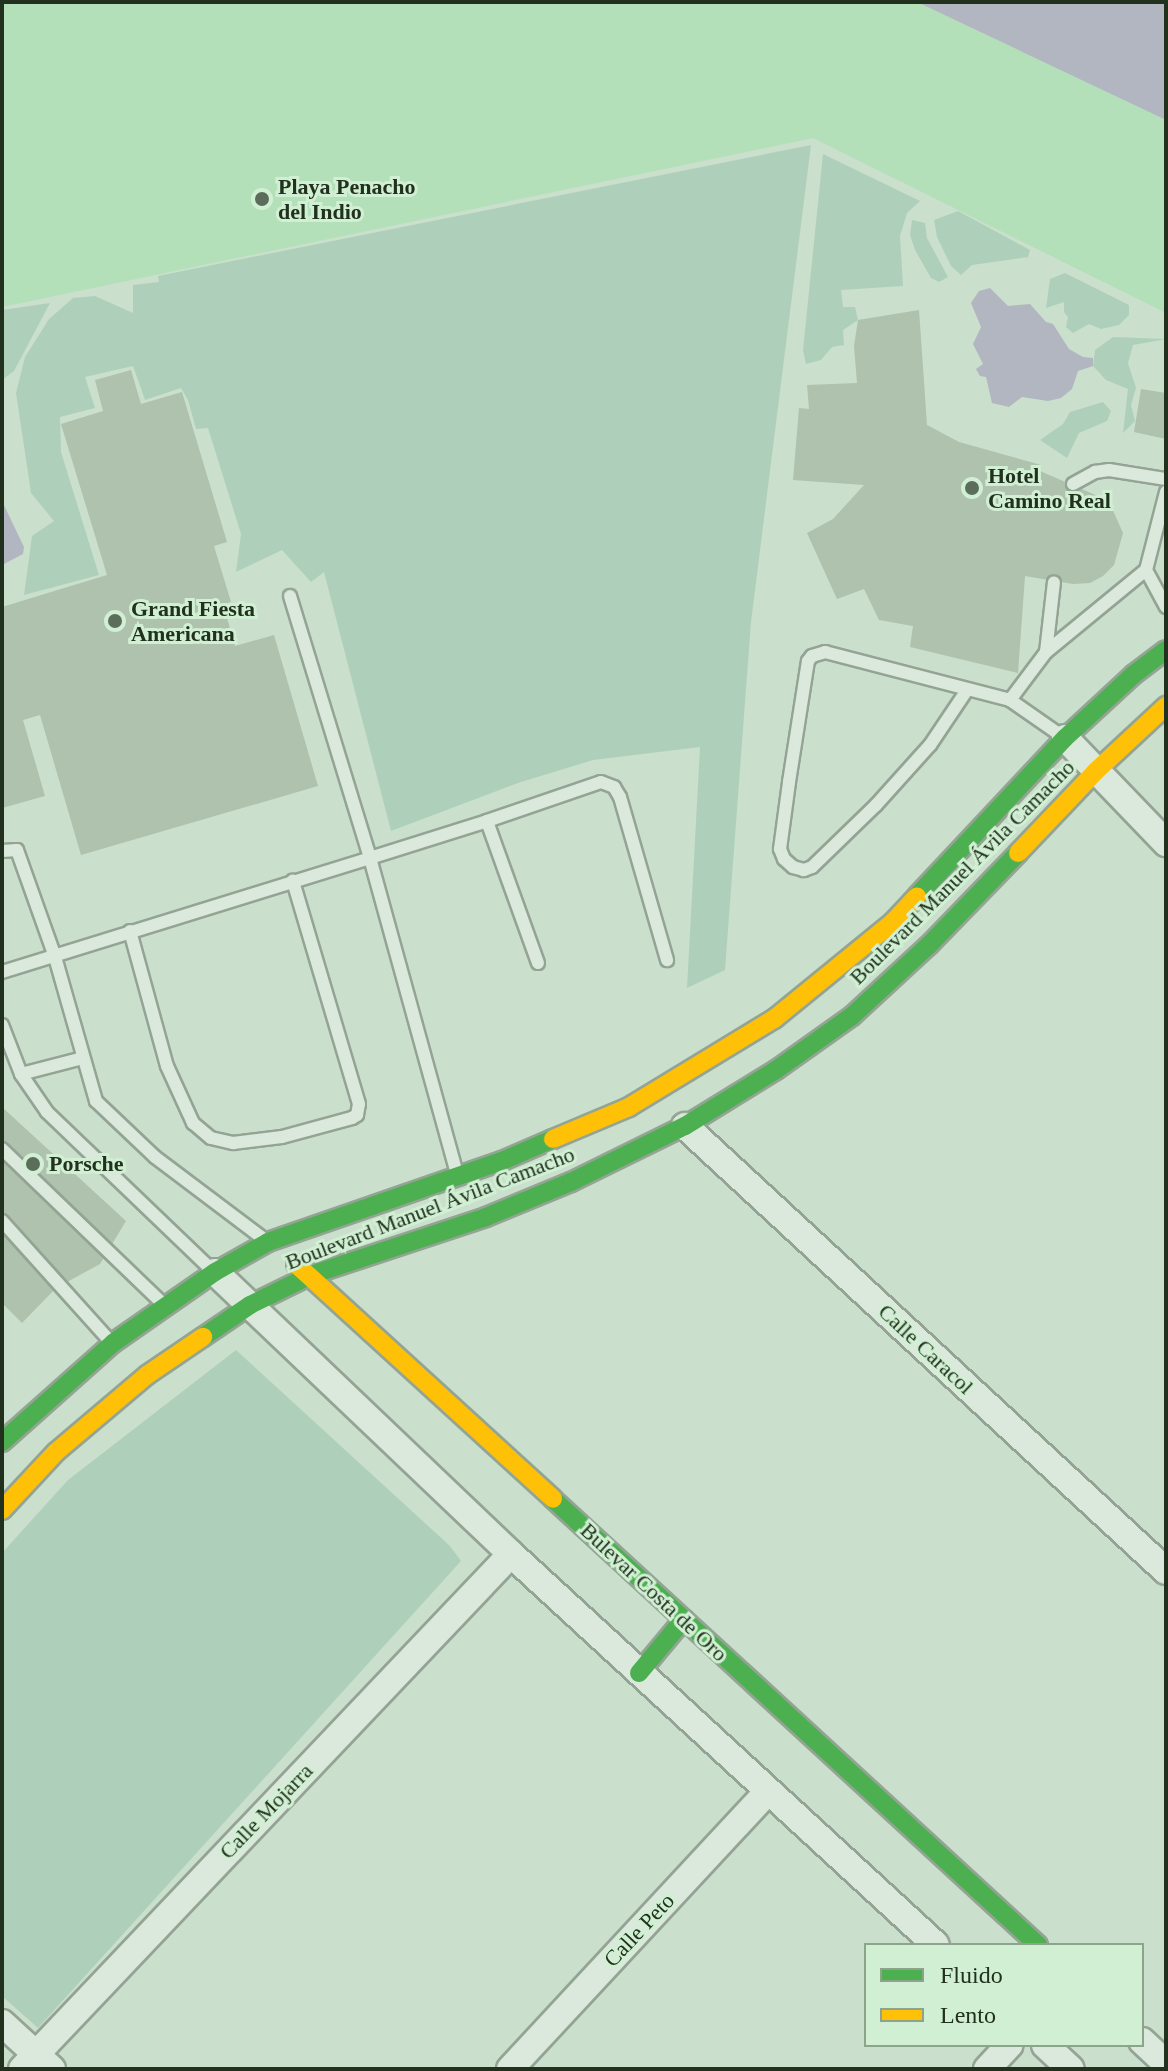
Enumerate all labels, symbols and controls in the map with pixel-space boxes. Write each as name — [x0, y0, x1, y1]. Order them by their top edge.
place label: Playa Penacho del Indio — [278, 173, 415, 224]
marker: Playa Penacho del Indio — [253, 190, 271, 208]
place label: Hotel Camino Real — [988, 462, 1111, 514]
marker: Hotel Camino Real — [963, 479, 981, 497]
place label: Grand Fiesta Americana — [131, 595, 255, 646]
marker: Grand Fiesta Americana — [106, 612, 124, 630]
street label: Boulevard Manuel Ávila Camacho — [844, 754, 1080, 990]
street label: Boulevard Manuel Ávila Camacho — [282, 1141, 578, 1275]
place label: Porsche — [49, 1151, 124, 1177]
marker: Porsche — [24, 1155, 42, 1173]
street label: Calle Caracol — [873, 1298, 979, 1400]
street label: Bulevar Costa de Oro — [575, 1517, 733, 1667]
street label: Calle Mojarra — [214, 1758, 318, 1864]
street label: Calle Peto — [598, 1888, 680, 1972]
legend — [864, 1943, 1144, 2047]
text: Fluido — [940, 1962, 1003, 1988]
text: Lento — [940, 2002, 996, 2028]

